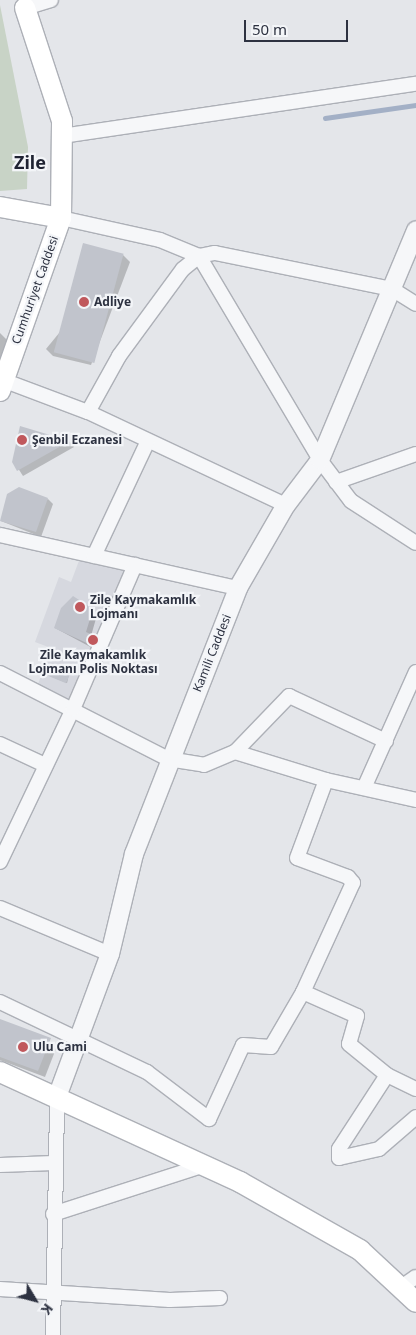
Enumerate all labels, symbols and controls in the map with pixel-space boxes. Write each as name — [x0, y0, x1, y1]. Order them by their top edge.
scale bar — [246, 10, 350, 42]
text: 50 m — [252, 19, 287, 39]
district label: Zile — [14, 151, 46, 173]
street label: Cumhuriyet Caddesi — [9, 234, 61, 346]
place label: Adliye — [94, 295, 131, 309]
marker: Adliye — [78, 296, 90, 308]
place label: Şenbil Eczanesi — [32, 433, 122, 447]
marker: Şenbil Eczanesi — [16, 434, 28, 446]
place label: Zile Kaymakamlık Lojmanı — [90, 593, 196, 621]
marker: Zile Kaymakamlık Lojmanı — [74, 601, 86, 613]
street label: Kamili Caddesi — [190, 612, 234, 694]
marker: Zile Kaymakamlık Lojmanı Polis Noktası — [87, 634, 99, 646]
place label: Zile Kaymakamlık Lojmanı Polis Noktası — [28, 648, 158, 676]
place label: Ulu Cami — [33, 1040, 87, 1054]
marker: Ulu Cami — [17, 1041, 29, 1053]
north arrow — [10, 1275, 60, 1325]
text: K — [37, 1300, 58, 1319]

